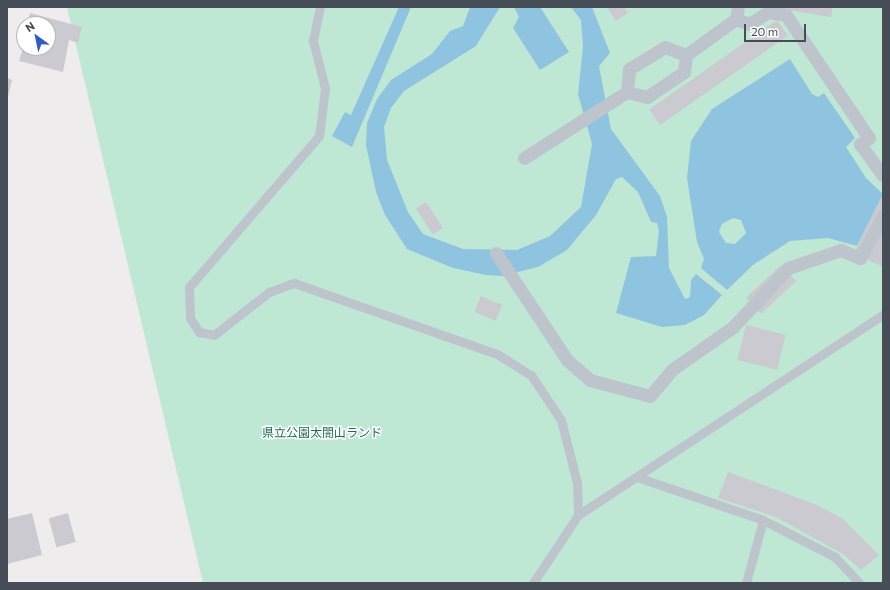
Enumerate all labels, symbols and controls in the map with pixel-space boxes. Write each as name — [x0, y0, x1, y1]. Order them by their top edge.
north arrow — [16, 16, 56, 56]
scale bar — [746, 16, 808, 42]
text: N — [23, 19, 37, 34]
text: 20 m — [751, 24, 778, 38]
park label: 県立公園太閤山ランド — [262, 426, 382, 440]

